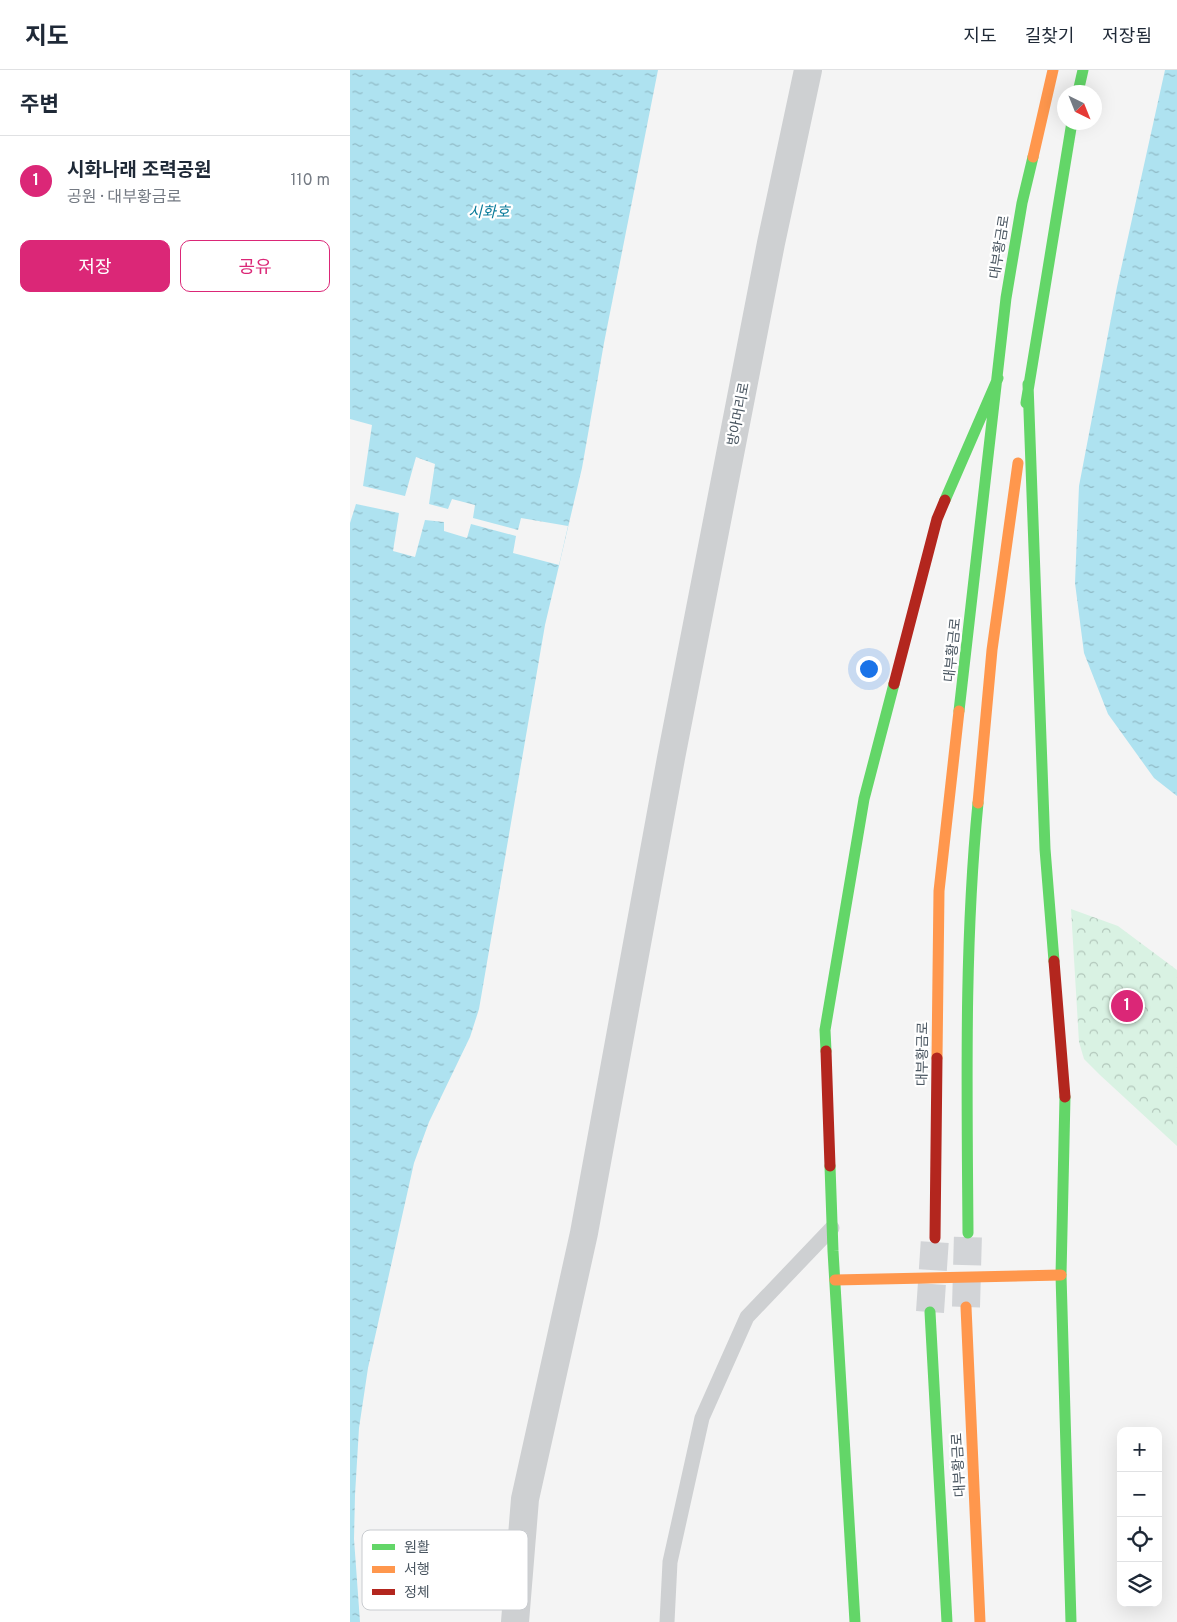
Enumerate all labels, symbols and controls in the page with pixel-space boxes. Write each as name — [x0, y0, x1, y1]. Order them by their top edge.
text: 지도 — [25, 23, 69, 53]
text: 지도 — [964, 26, 997, 49]
text: 길찾기 — [1025, 26, 1074, 49]
text: 저장됨 — [1102, 26, 1152, 49]
north arrow — [1057, 85, 1102, 130]
text: 주변 — [20, 92, 59, 119]
text: 시화나래 조력공원 — [67, 159, 212, 183]
text: 1 — [33, 171, 39, 191]
text: 110 m — [290, 171, 330, 191]
text: 공원 · 대부황금로 — [67, 188, 181, 208]
water label: 시화호 — [468, 204, 511, 223]
street label: 대부황금로 — [987, 214, 1014, 280]
button: 저장 — [20, 240, 170, 292]
button: 공유 — [180, 240, 330, 292]
street label: 방아머리로 — [725, 381, 754, 448]
street label: 대부황금로 — [942, 617, 965, 683]
your location — [856, 656, 882, 682]
pin: 1 — [1111, 987, 1143, 1025]
street label: 대부황금로 — [914, 1022, 933, 1086]
map controls — [1117, 1427, 1162, 1607]
button: + — [1117, 1427, 1162, 1472]
street label: 대부황금로 — [949, 1432, 970, 1498]
button: − — [1117, 1472, 1162, 1517]
button: locate — [1117, 1517, 1162, 1562]
legend — [362, 1530, 528, 1610]
text: 원활 — [404, 1540, 430, 1557]
text: 서행 — [404, 1562, 430, 1579]
button: layers — [1117, 1562, 1162, 1607]
text: 정체 — [404, 1585, 430, 1602]

